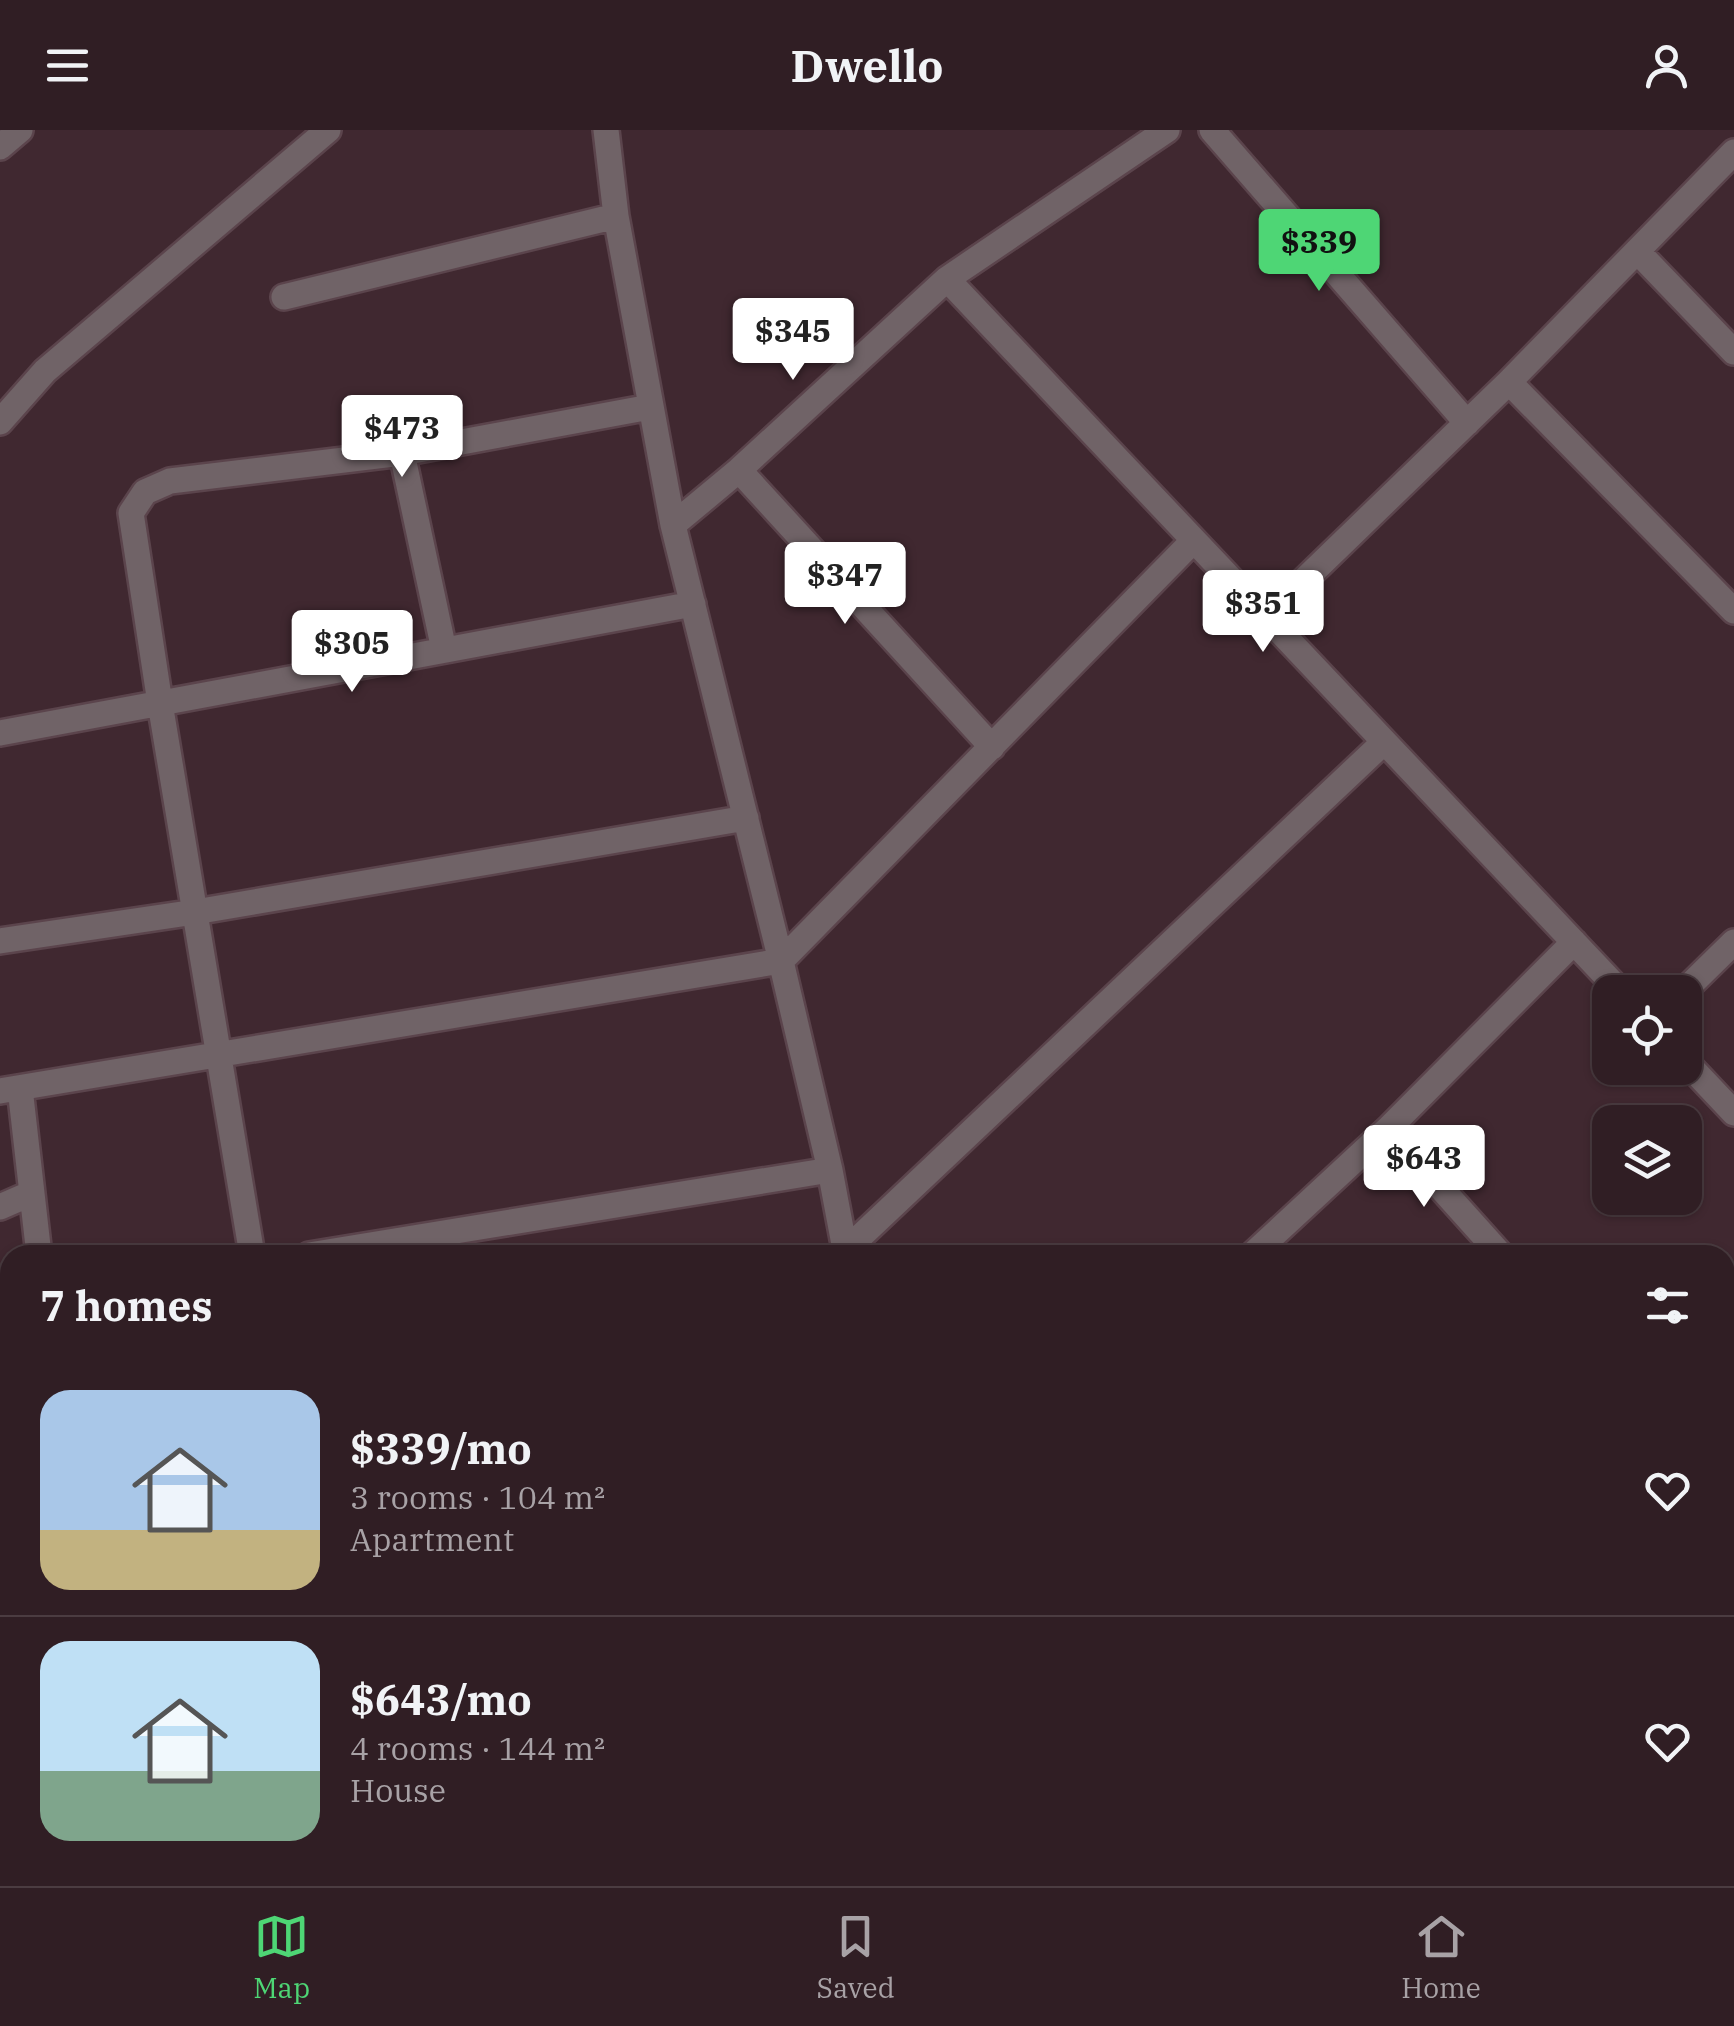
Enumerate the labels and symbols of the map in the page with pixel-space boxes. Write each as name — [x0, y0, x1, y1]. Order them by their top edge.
pin: $339 — [1260, 209, 1378, 294]
pin: $345 — [734, 298, 852, 383]
pin: $473 — [343, 395, 461, 480]
pin: $347 — [786, 542, 904, 627]
pin: $351 — [1204, 570, 1322, 655]
pin: $305 — [293, 610, 411, 695]
pin: $643 — [1365, 1125, 1483, 1210]

